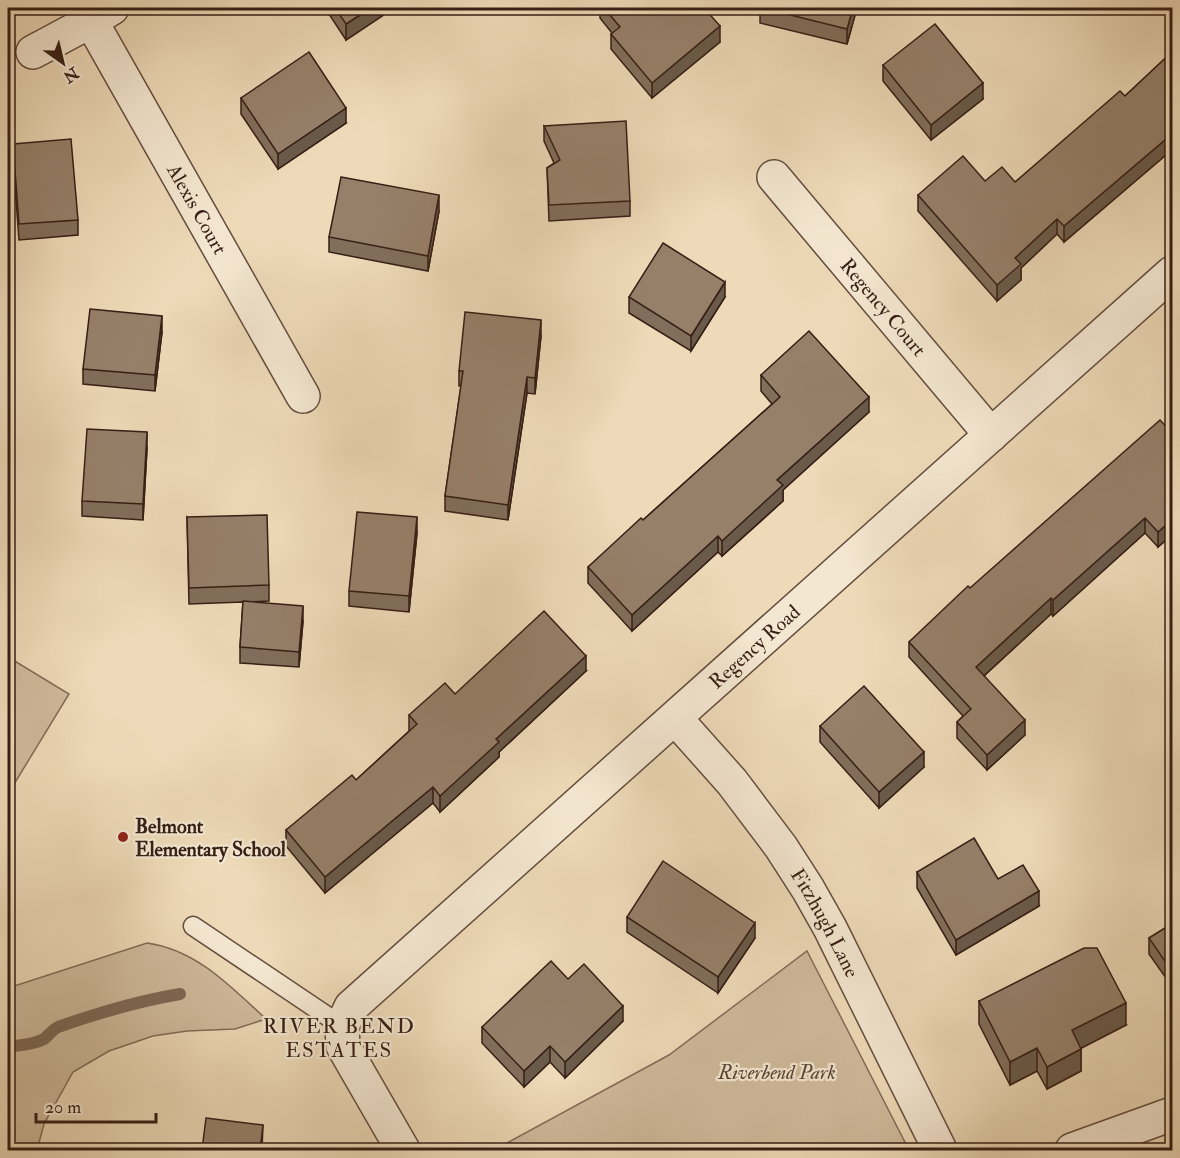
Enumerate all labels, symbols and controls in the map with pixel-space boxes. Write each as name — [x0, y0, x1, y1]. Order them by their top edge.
north arrow — [33, 33, 93, 93]
text: N — [59, 62, 83, 87]
street label: Alexis Court — [161, 158, 233, 259]
street label: Regency Court — [835, 253, 932, 362]
street label: Regency Road — [703, 599, 805, 694]
place label: Belmont Elementary School — [135, 814, 287, 863]
marker: Belmont Elementary School — [116, 830, 130, 844]
street label: Fitzhugh Lane — [785, 864, 865, 981]
district label: RIVER BEND ESTATES — [263, 1013, 415, 1064]
park label: Riverbend Park — [717, 1060, 836, 1085]
scale bar — [36, 1086, 156, 1124]
text: 20 m — [45, 1096, 81, 1119]

